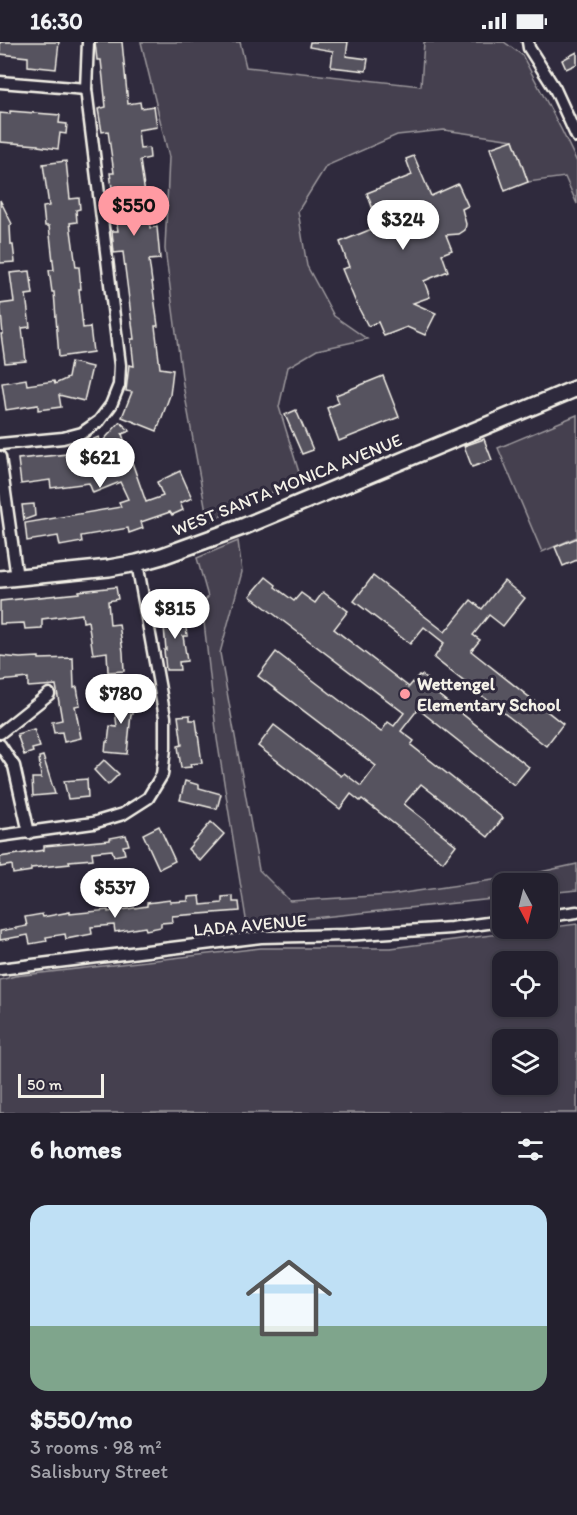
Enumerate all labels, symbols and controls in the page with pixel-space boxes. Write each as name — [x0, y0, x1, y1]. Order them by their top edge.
text: 16:30 — [30, 8, 83, 35]
pin: $550 — [98, 186, 170, 237]
text: $550 — [112, 193, 156, 217]
pin: $324 — [367, 200, 439, 251]
text: $324 — [381, 207, 425, 231]
street label: WEST SANTA MONICA AVENUE — [169, 429, 405, 541]
pin: $621 — [64, 438, 136, 489]
text: $621 — [80, 445, 120, 469]
pin: $815 — [139, 589, 211, 640]
text: $815 — [155, 596, 195, 620]
place label: Wettengel Elementary School — [417, 673, 561, 716]
pin: $780 — [85, 674, 157, 725]
text: $780 — [99, 681, 143, 705]
marker: Wettengel Elementary School — [398, 687, 412, 701]
pin: $537 — [79, 868, 151, 919]
north arrow — [492, 873, 558, 939]
map controls — [492, 873, 558, 1095]
text: $537 — [94, 875, 136, 899]
street label: LADA AVENUE — [192, 909, 308, 941]
button: locate — [492, 951, 558, 1017]
button: layers — [492, 1029, 558, 1095]
scale bar — [18, 1071, 104, 1098]
text: 50 m — [27, 1075, 62, 1094]
text: 6 homes — [30, 1133, 122, 1165]
icon: filters — [514, 1133, 547, 1166]
icon: home — [235, 1244, 343, 1352]
text: $550/mo — [30, 1403, 133, 1435]
text: 3 rooms · 98 m² — [30, 1435, 162, 1459]
text: Salisbury Street — [30, 1459, 168, 1483]

